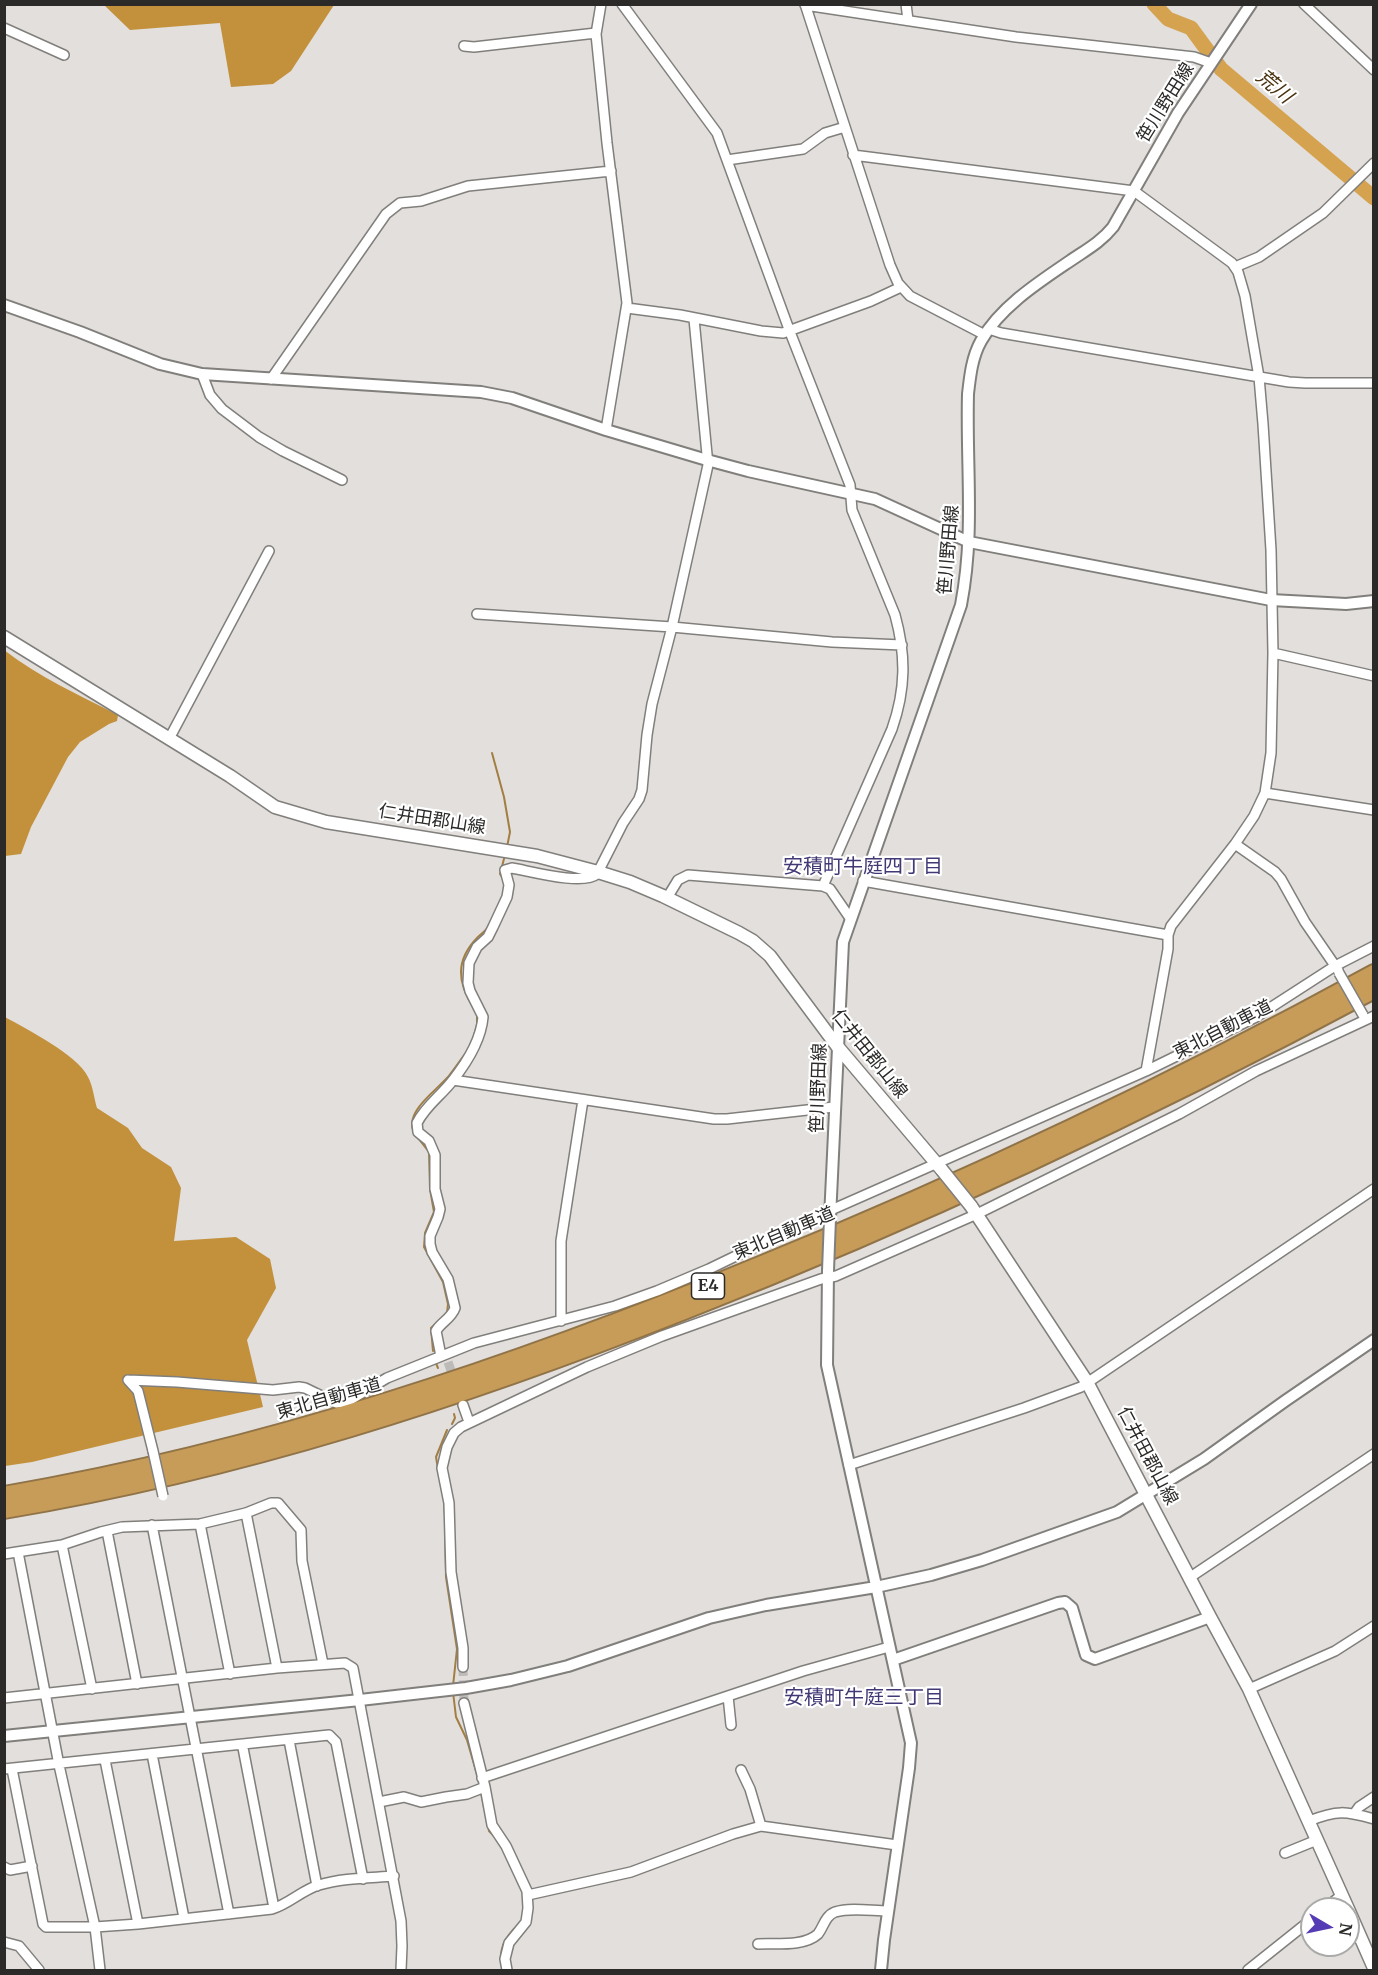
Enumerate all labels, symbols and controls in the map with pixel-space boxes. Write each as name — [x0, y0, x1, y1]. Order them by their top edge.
street label: 笹川野田線 — [1133, 59, 1199, 147]
water label: 荒川 — [1251, 65, 1297, 109]
street label: 笹川野田線 — [934, 504, 964, 596]
street label: 仁井田郡山線 — [377, 801, 487, 839]
district label: 安積町牛庭四丁目 — [783, 855, 943, 879]
street label: 東北自動車道 — [1170, 996, 1276, 1064]
street label: 仁井田郡山線 — [827, 1005, 911, 1103]
street label: 笹川野田線 — [807, 1043, 831, 1133]
street label: 東北自動車道 — [730, 1203, 838, 1265]
road number: E4 — [692, 1273, 724, 1299]
street label: 東北自動車道 — [274, 1374, 384, 1424]
street label: 仁井田郡山線 — [1112, 1403, 1182, 1509]
district label: 安積町牛庭三丁目 — [784, 1686, 944, 1710]
north arrow — [1300, 1897, 1360, 1957]
text: N — [1335, 1922, 1357, 1937]

